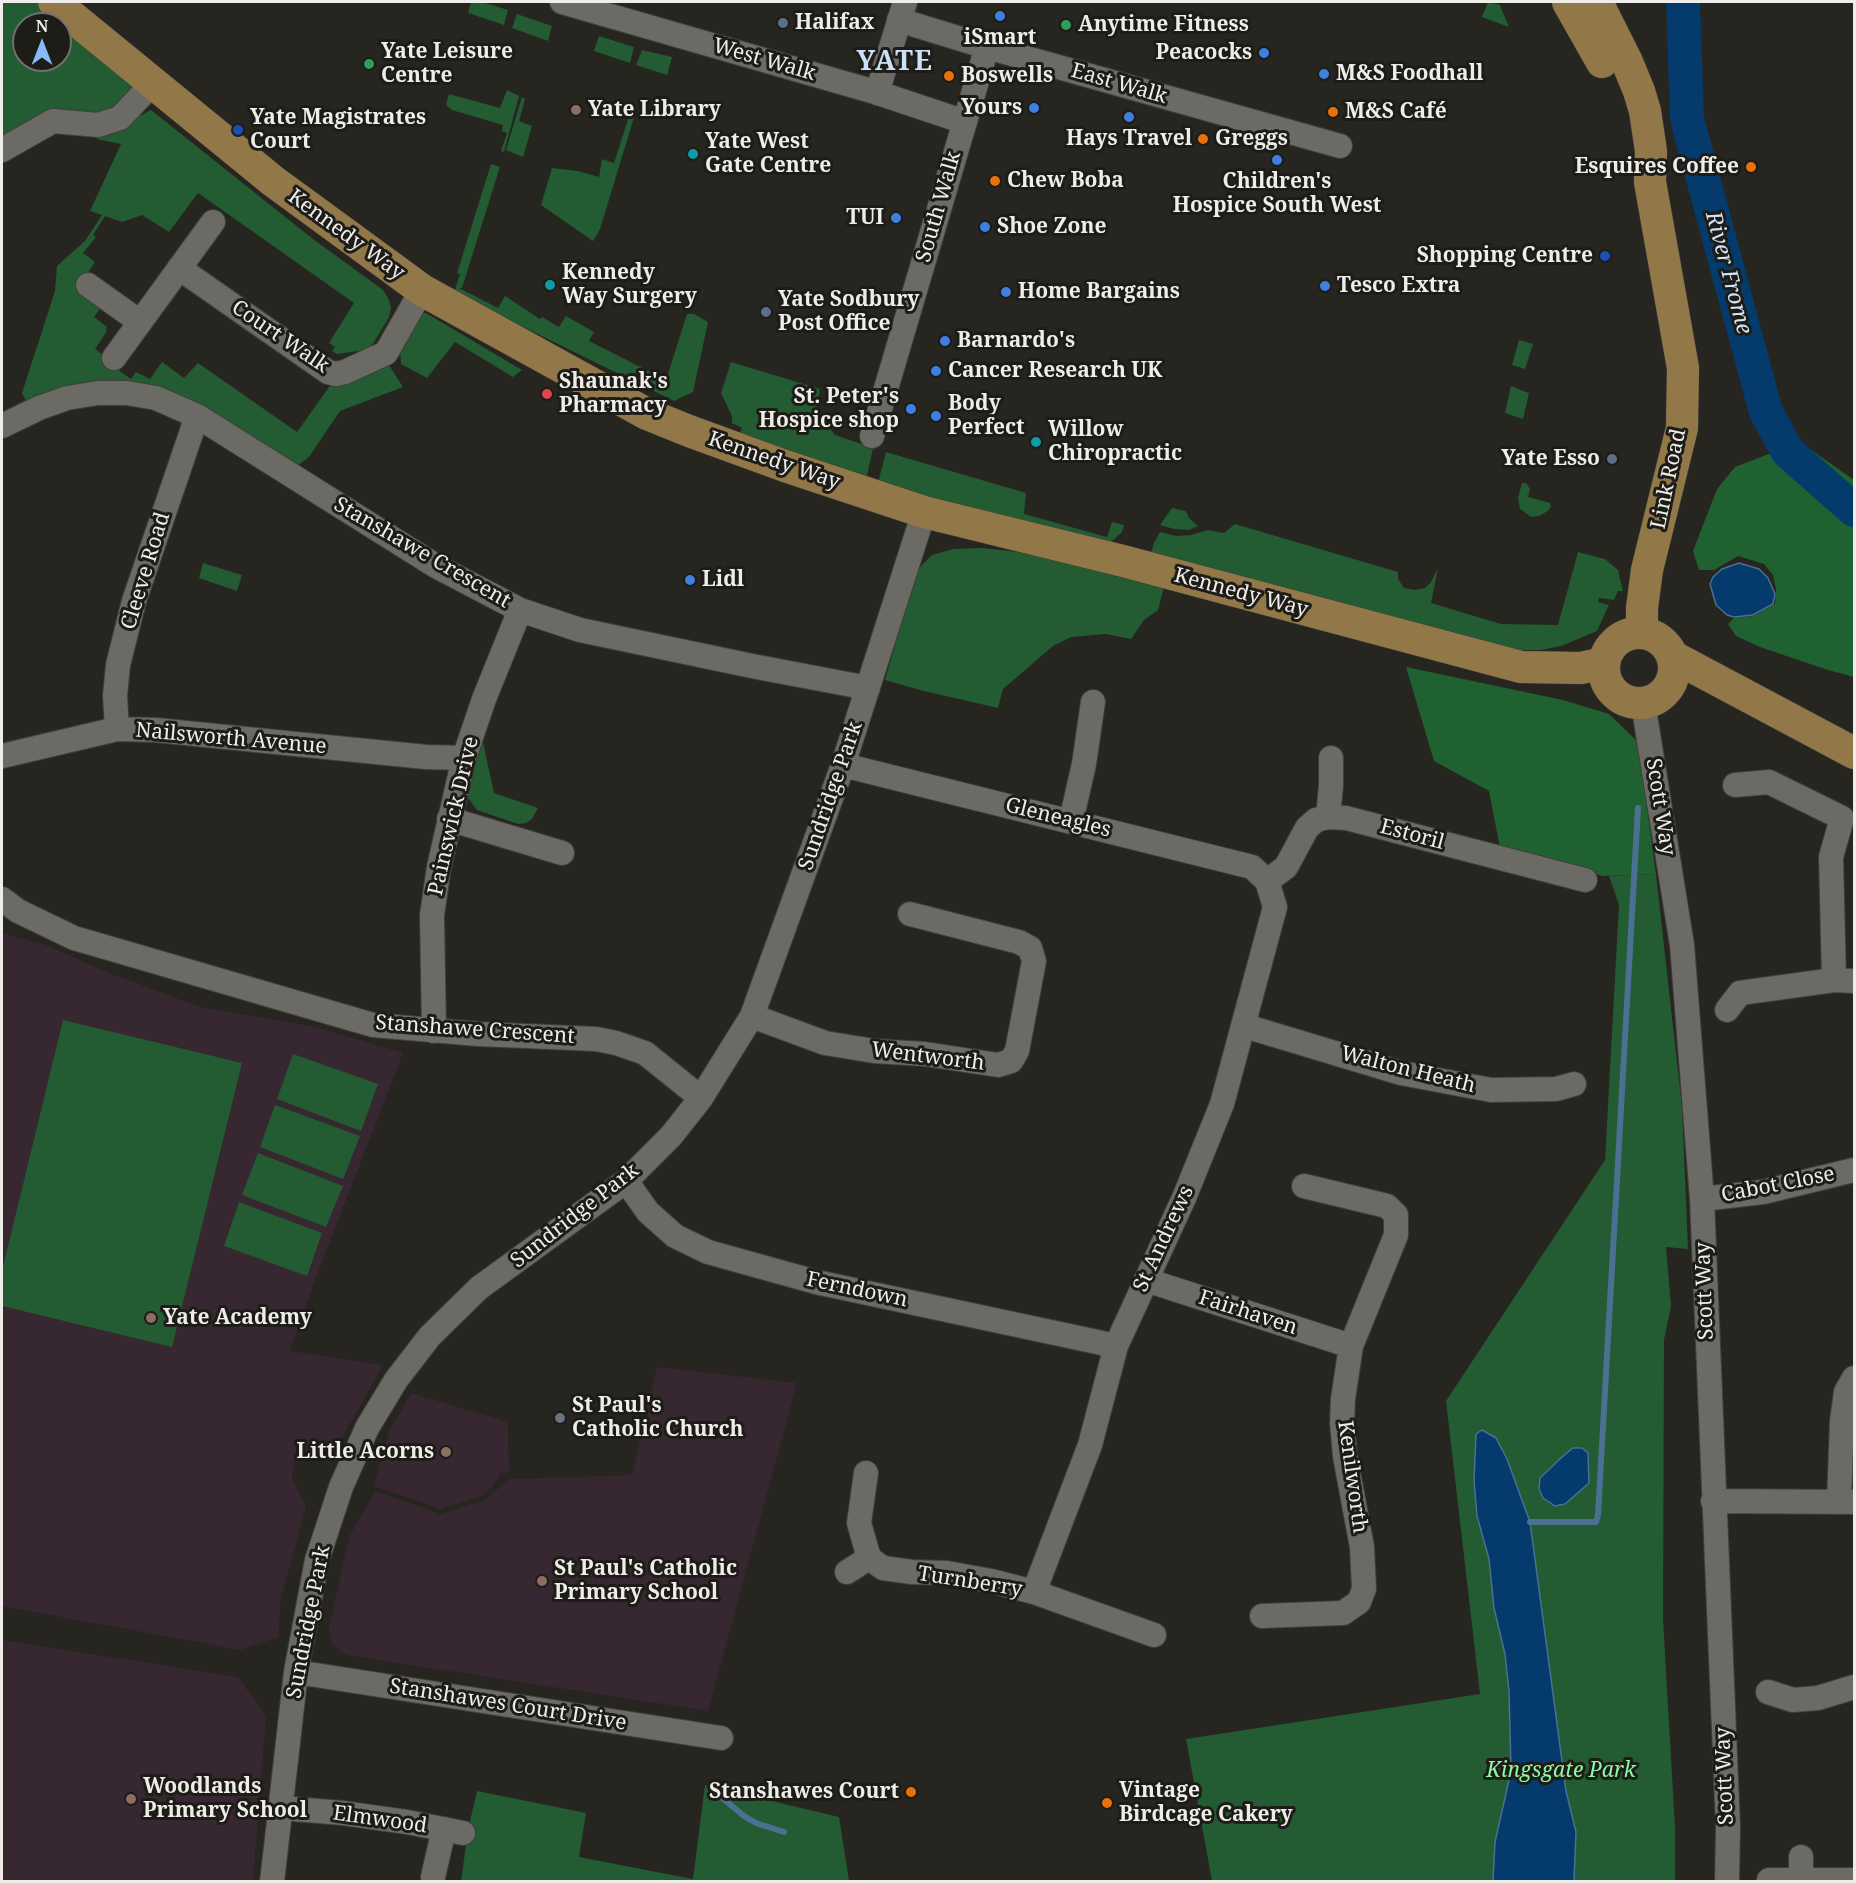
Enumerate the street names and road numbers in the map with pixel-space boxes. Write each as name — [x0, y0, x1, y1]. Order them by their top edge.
street label: West Walk — [710, 33, 818, 87]
street label: East Walk — [1068, 58, 1170, 110]
street label: South Walk — [911, 149, 967, 265]
street label: Kennedy Way — [283, 184, 409, 286]
street label: Court Walk — [226, 295, 334, 379]
street label: Kennedy Way — [705, 427, 843, 495]
street label: Link Road — [1646, 427, 1692, 531]
street label: Stanshawe Crescent — [329, 492, 515, 614]
street label: Cleeve Road — [116, 509, 176, 633]
street label: Kennedy Way — [1171, 563, 1311, 623]
street label: Nailsworth Avenue — [134, 718, 328, 760]
street label: Sundridge Park — [794, 718, 868, 874]
street label: Painswick Drive — [423, 734, 485, 898]
street label: Scott Way — [1640, 757, 1680, 857]
street label: Gleneagles — [1003, 793, 1113, 843]
street label: Estoril — [1377, 814, 1447, 856]
street label: Stanshawe Crescent — [375, 1010, 575, 1050]
street label: Wentworth — [870, 1038, 986, 1076]
street label: Walton Heath — [1338, 1041, 1478, 1099]
street label: Sundridge Park — [506, 1158, 644, 1274]
street label: Cabot Close — [1719, 1162, 1837, 1208]
street label: St Andrews — [1128, 1182, 1200, 1296]
street label: Scott Way — [1691, 1242, 1719, 1340]
street label: Ferndown — [804, 1267, 910, 1313]
street label: Fairhaven — [1196, 1285, 1300, 1341]
street label: Kenilworth — [1332, 1419, 1372, 1535]
street label: Sundridge Park — [282, 1543, 336, 1701]
street label: Turnberry — [916, 1561, 1024, 1603]
street label: Stanshawes Court Drive — [388, 1674, 628, 1736]
street label: Scott Way — [1711, 1727, 1739, 1825]
street label: Elmwood — [331, 1801, 429, 1839]

